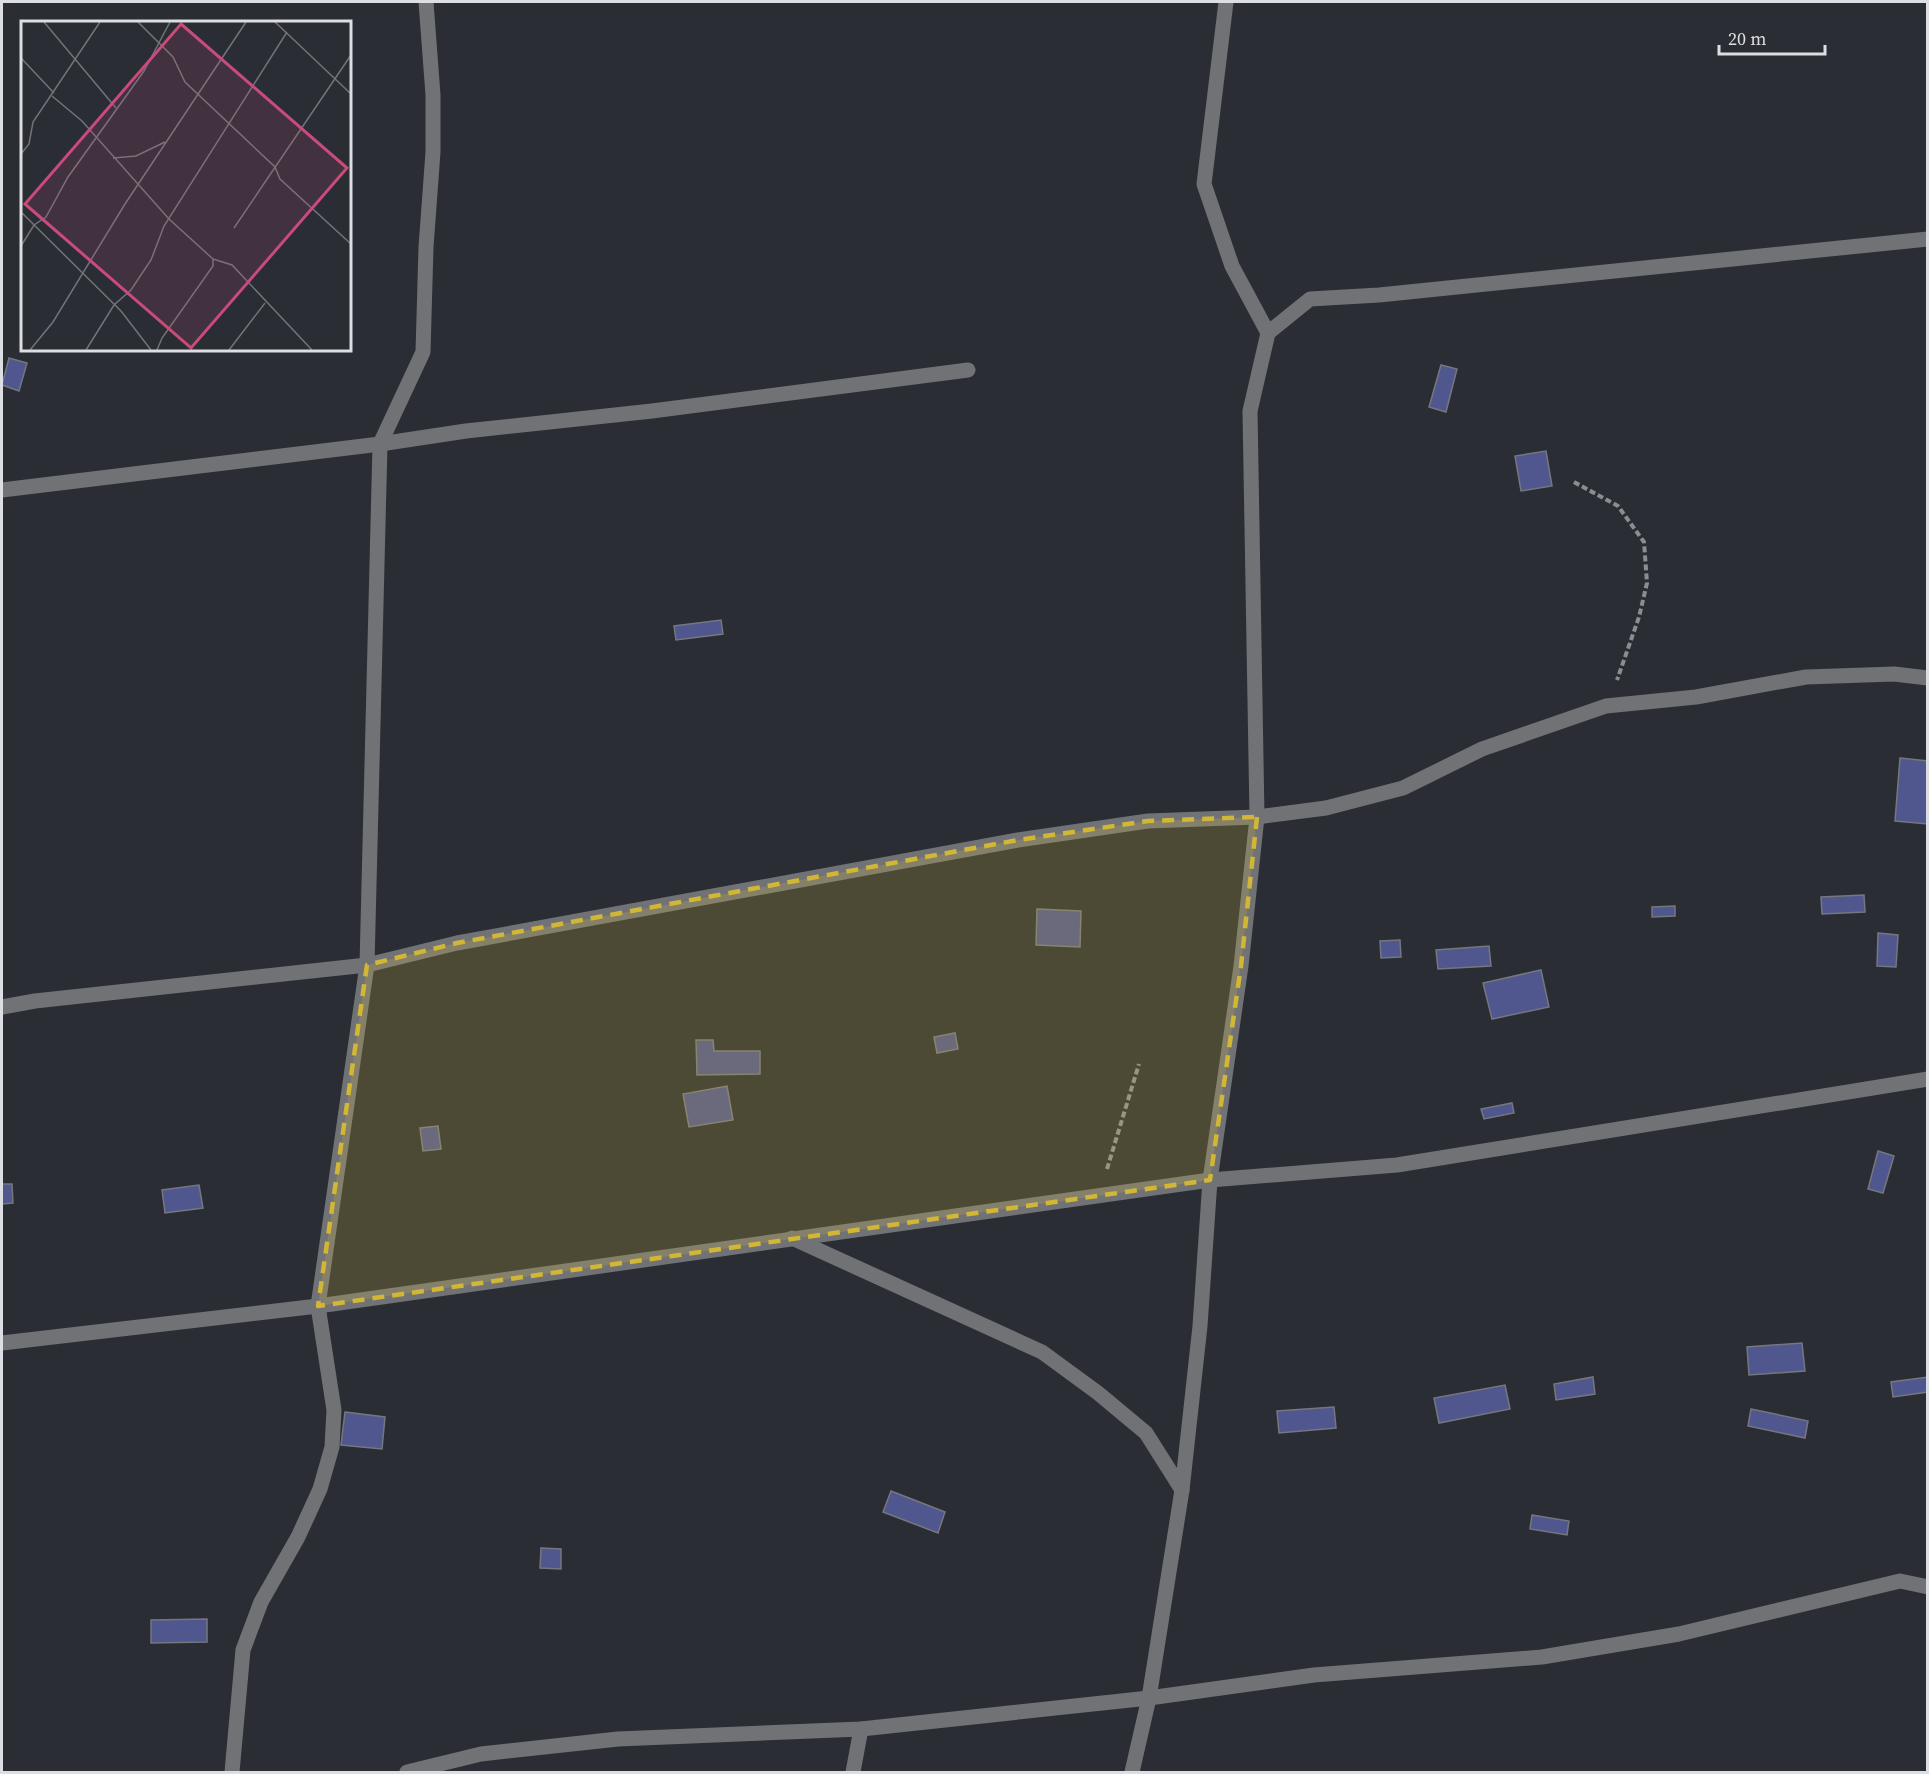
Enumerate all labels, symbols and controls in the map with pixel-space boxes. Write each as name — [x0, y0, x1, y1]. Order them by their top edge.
scale bar — [1719, 18, 1826, 56]
inset map — [21, 21, 351, 351]
text: 20 m — [1728, 26, 1766, 51]

